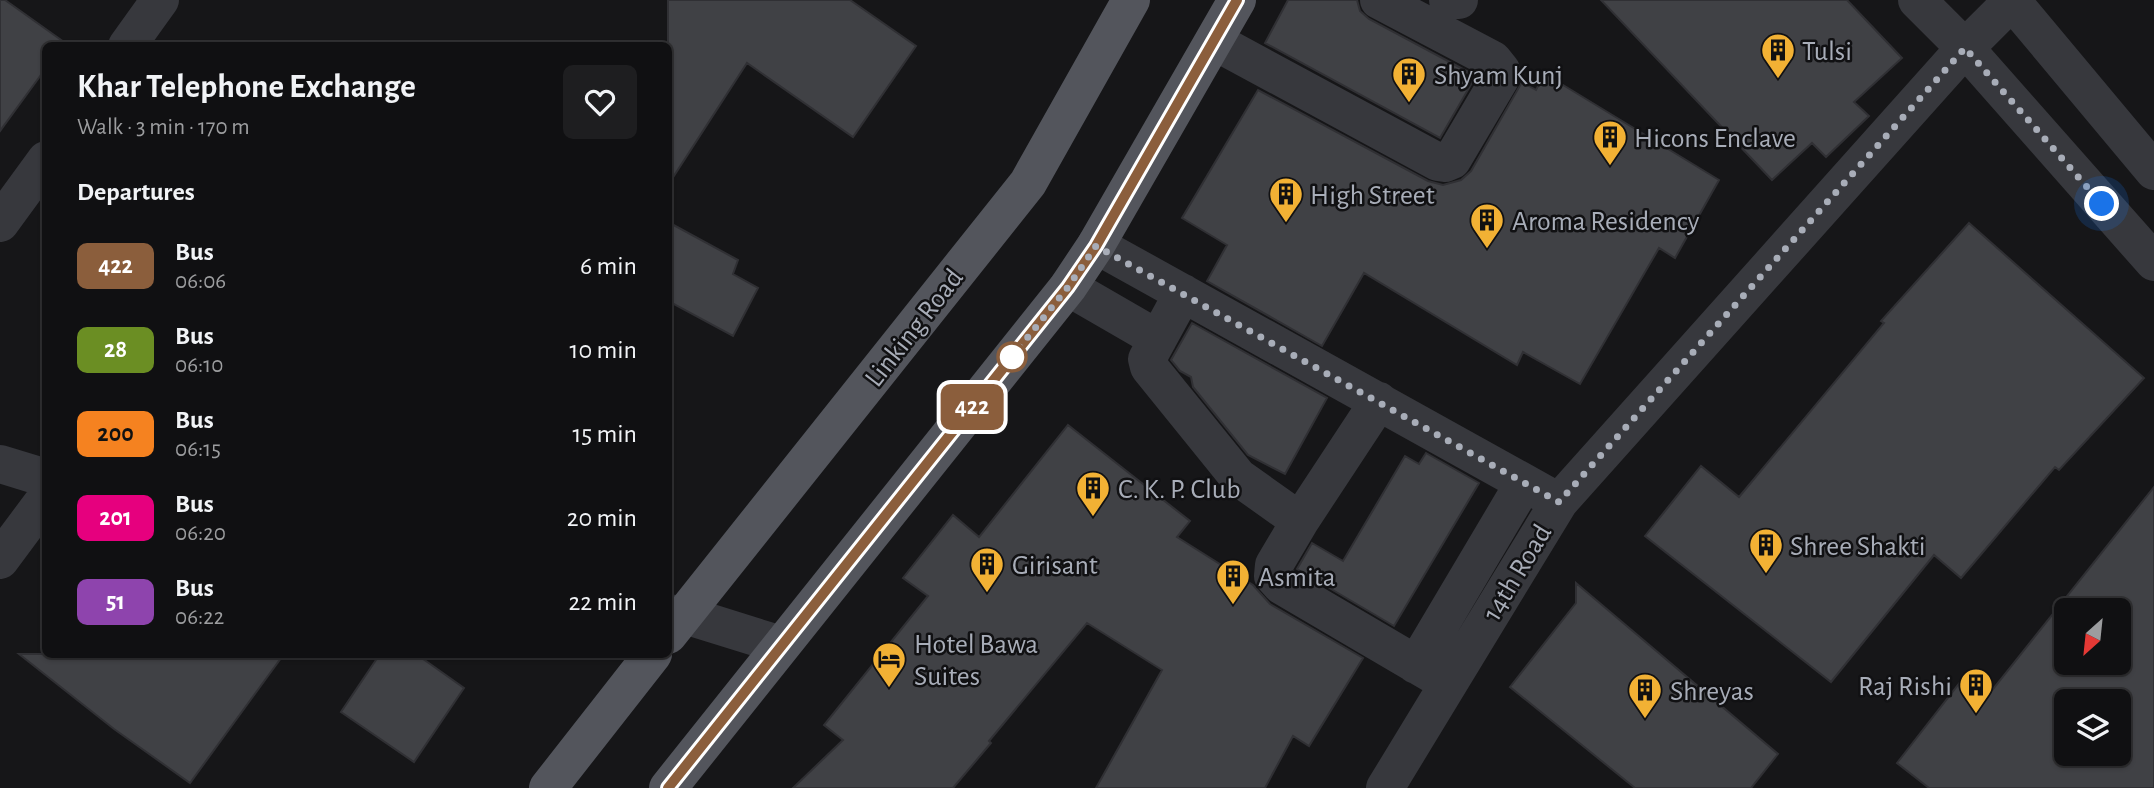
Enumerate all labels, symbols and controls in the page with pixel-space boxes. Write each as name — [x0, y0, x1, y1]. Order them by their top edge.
building icon: Tulsi — [1759, 31, 1797, 80]
place label: Tulsi — [1802, 38, 1852, 66]
building icon: Shyam Kunj — [1390, 55, 1428, 104]
place label: Shyam Kunj — [1434, 62, 1563, 90]
button: heart — [563, 65, 637, 139]
text: Khar Telephone Exchange — [77, 71, 416, 104]
text: Walk · 3 min · 170 m — [77, 116, 250, 139]
building icon: Hicons Enclave — [1591, 118, 1629, 167]
place label: Hicons Enclave — [1634, 125, 1796, 153]
building icon: High Street — [1267, 175, 1305, 224]
text: Departures — [77, 179, 195, 205]
place label: High Street — [1310, 182, 1435, 210]
your location — [2084, 186, 2119, 221]
building icon: Aroma Residency — [1468, 201, 1506, 250]
place label: Aroma Residency — [1512, 208, 1700, 236]
text: Bus — [175, 239, 214, 265]
text: 6 min — [580, 253, 637, 279]
text: 422 — [98, 254, 133, 278]
street label: Linking Road — [860, 264, 969, 392]
text: 06:06 — [175, 270, 226, 293]
text: Bus — [175, 323, 214, 349]
text: 10 min — [570, 337, 637, 363]
text: 28 — [104, 338, 127, 362]
unlabelled marker — [997, 342, 1027, 372]
text: 06:10 — [175, 354, 223, 377]
line badge: 422 — [932, 384, 1012, 430]
text: 422 — [955, 395, 989, 419]
text: Bus — [175, 407, 214, 433]
text: 15 min — [572, 421, 637, 447]
text: 200 — [97, 422, 134, 446]
text: 06:15 — [175, 438, 221, 461]
building icon: C. K. P. Club — [1074, 469, 1112, 518]
place label: C. K. P. Club — [1118, 476, 1241, 504]
text: Bus — [175, 491, 214, 517]
text: 20 min — [567, 505, 637, 531]
text: 201 — [99, 506, 132, 530]
street label: 14th Road — [1478, 520, 1557, 626]
text: 06:20 — [175, 522, 226, 545]
building icon: Shree Shakti — [1747, 526, 1785, 575]
place label: Shree Shakti — [1790, 533, 1926, 561]
building icon: Girisant — [968, 545, 1006, 594]
place label: Girisant — [1012, 552, 1098, 580]
building icon: Asmita — [1214, 557, 1252, 606]
place label: Asmita — [1258, 564, 1336, 592]
text: Bus — [175, 575, 214, 601]
text: 22 min — [569, 589, 637, 615]
text: 51 — [106, 590, 125, 614]
north arrow — [2054, 598, 2132, 676]
map controls — [2054, 598, 2131, 766]
text: 06:22 — [175, 606, 224, 629]
place label: Hotel Bawa Suites — [914, 631, 1038, 691]
hotel icon: Hotel Bawa Suites — [870, 640, 908, 689]
building icon: Raj Rishi — [1957, 666, 1995, 715]
building icon: Shreyas — [1626, 671, 1664, 720]
place label: Raj Rishi — [1858, 673, 1952, 701]
place label: Shreyas — [1670, 678, 1754, 706]
button: layers — [2054, 689, 2131, 766]

